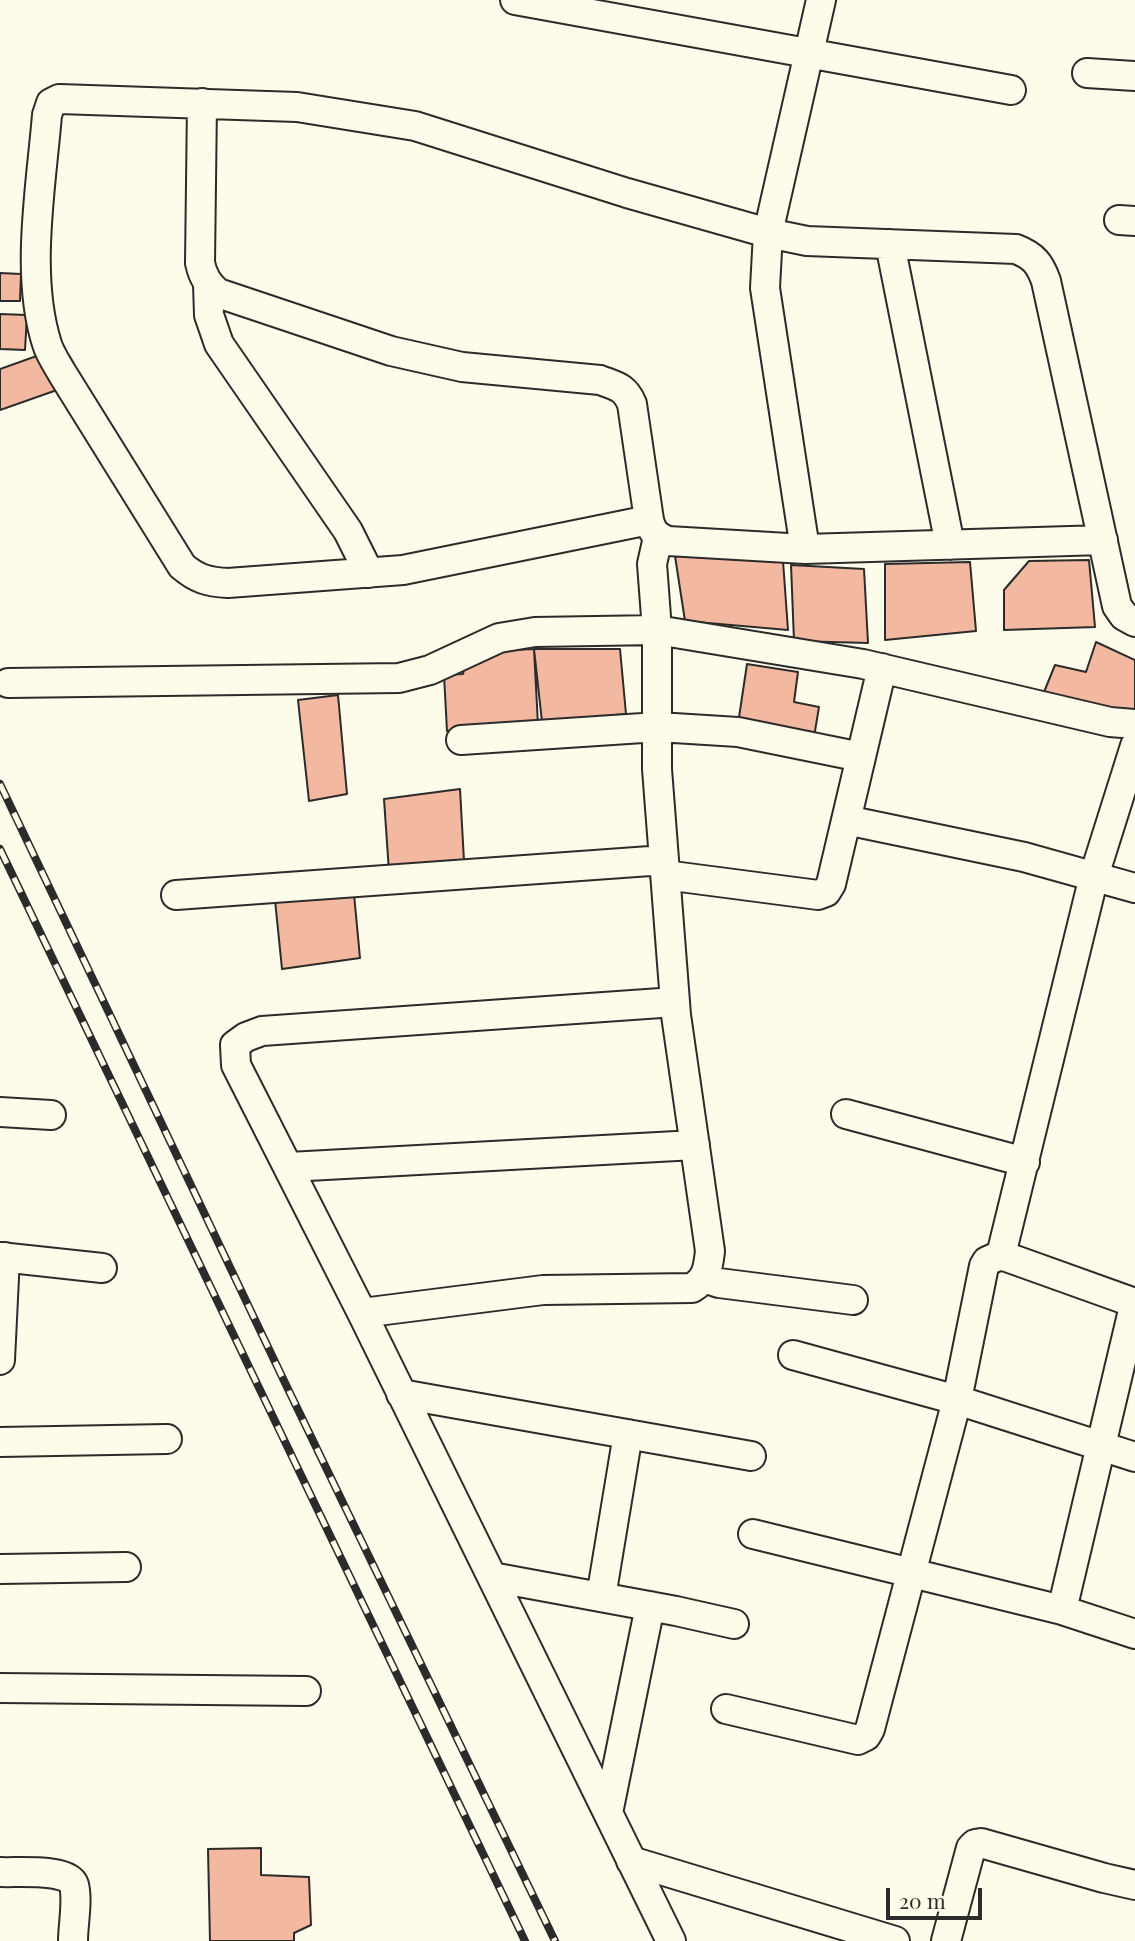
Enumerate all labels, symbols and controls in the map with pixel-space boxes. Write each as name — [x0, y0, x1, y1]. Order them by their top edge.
scale bar — [890, 1874, 986, 1918]
text: 20 m — [899, 1886, 946, 1914]

